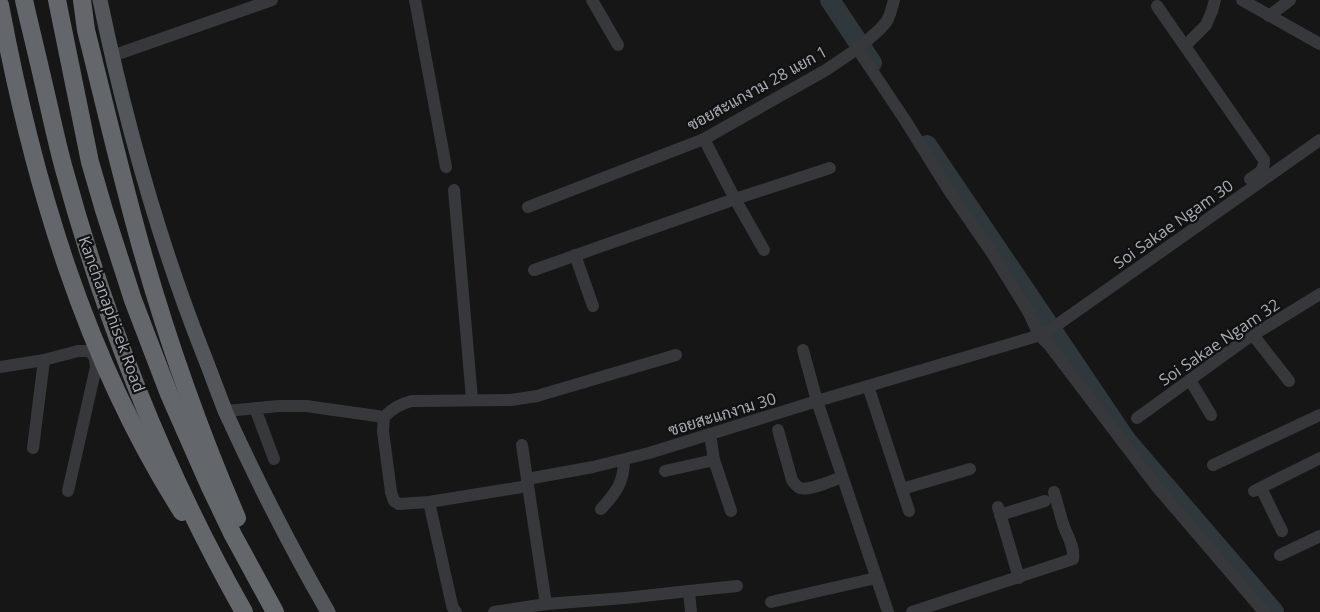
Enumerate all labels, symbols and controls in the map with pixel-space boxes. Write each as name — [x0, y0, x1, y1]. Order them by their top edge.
street label: ซอยสะแกงาม 28 แยก 1 — [683, 40, 831, 136]
street label: Soi Sakae Ngam 30 — [1109, 174, 1237, 274]
street label: Kanchanaphisek Road — [74, 233, 150, 395]
street label: Soi Sakae Ngam 32 — [1154, 293, 1284, 391]
street label: ซอยสะแกงาม 30 — [665, 387, 779, 441]

